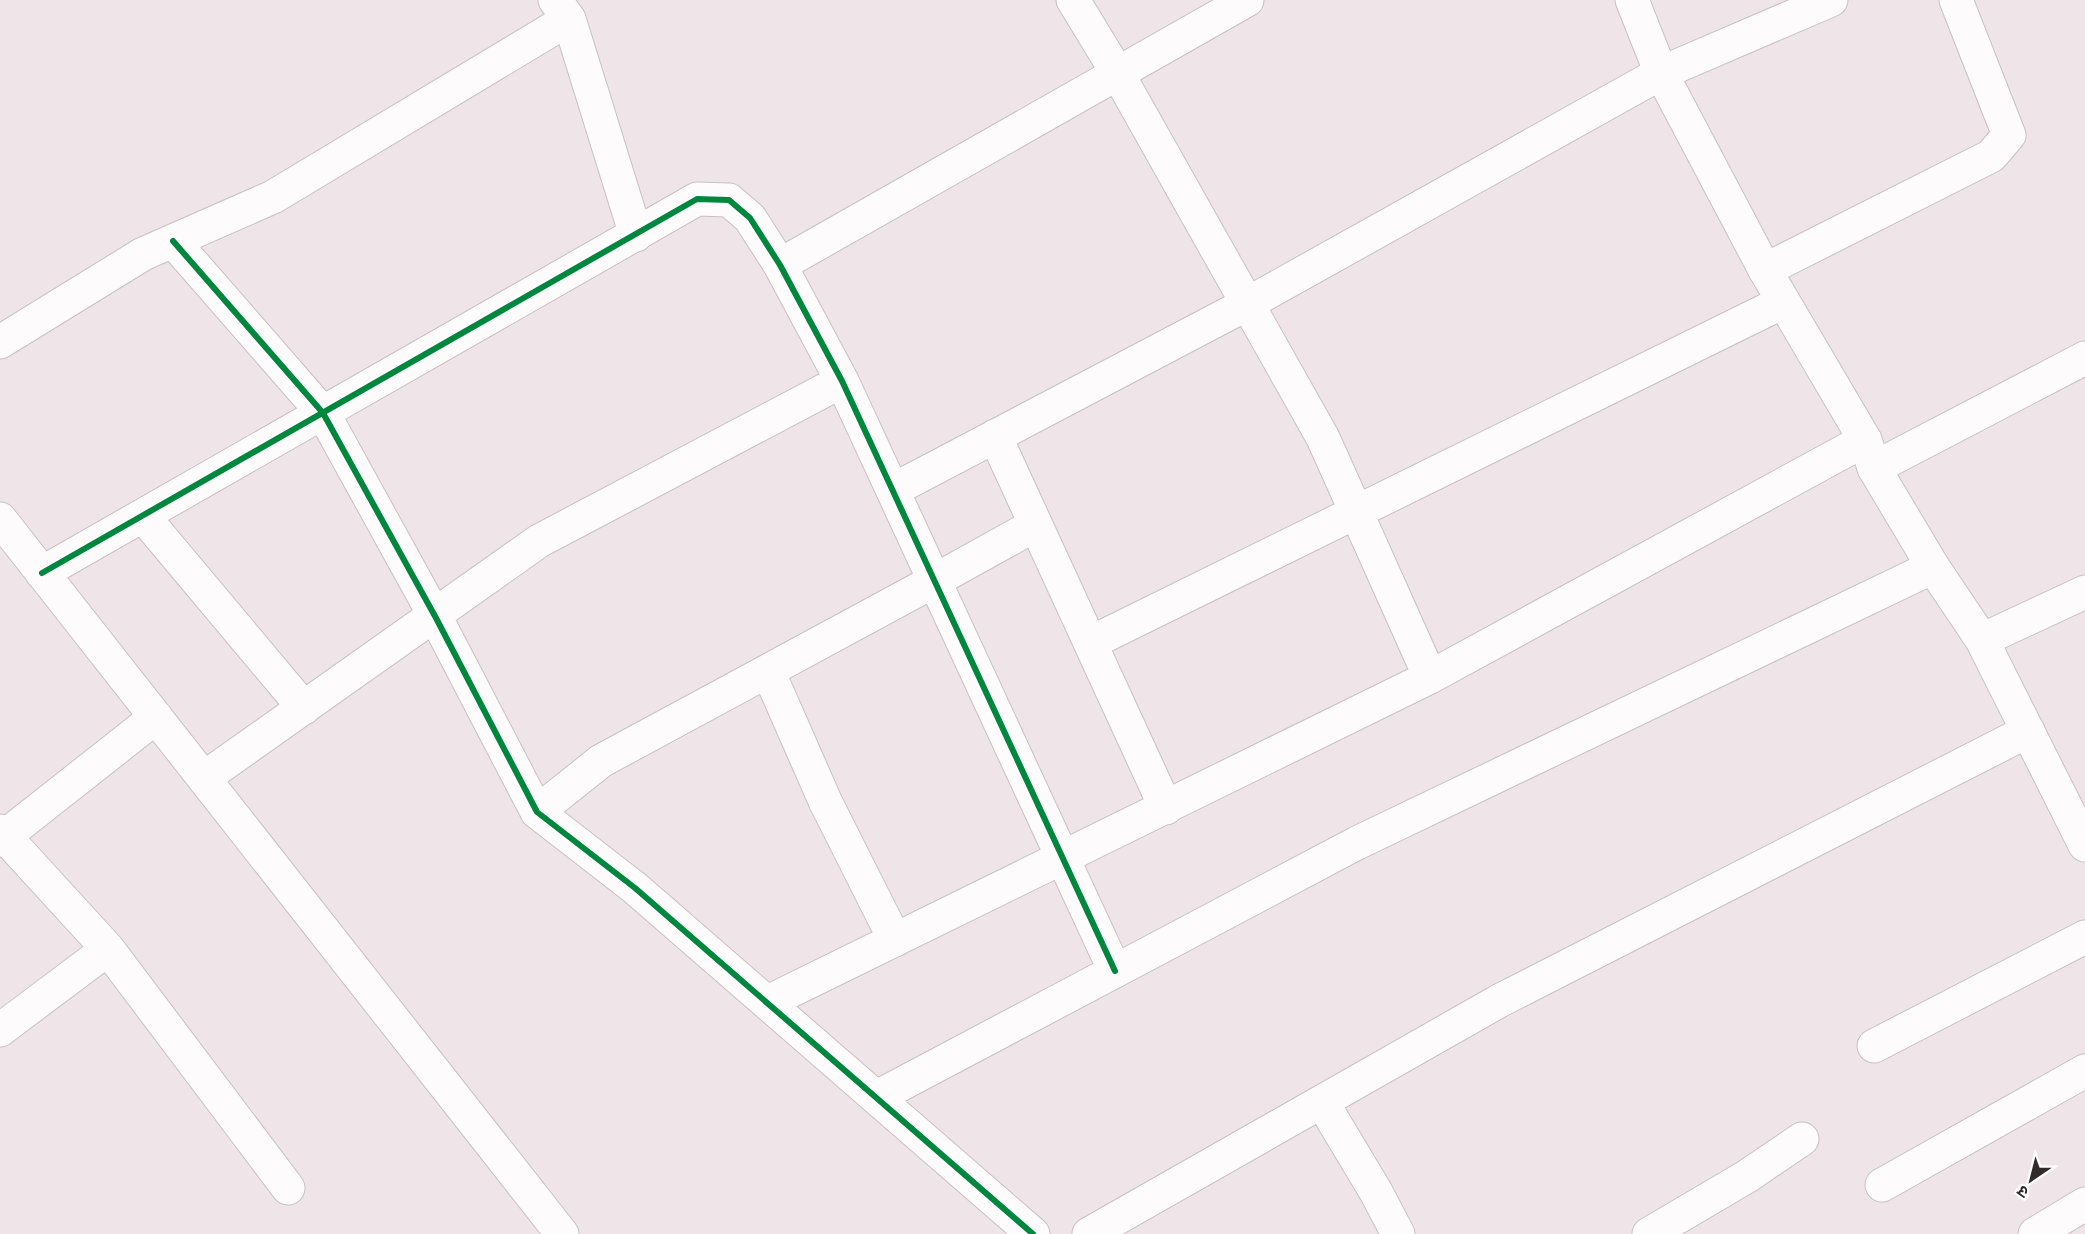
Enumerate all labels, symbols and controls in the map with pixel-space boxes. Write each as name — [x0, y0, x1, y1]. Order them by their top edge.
north arrow — [2001, 1150, 2061, 1210]
text: उ — [2013, 1180, 2033, 1202]

